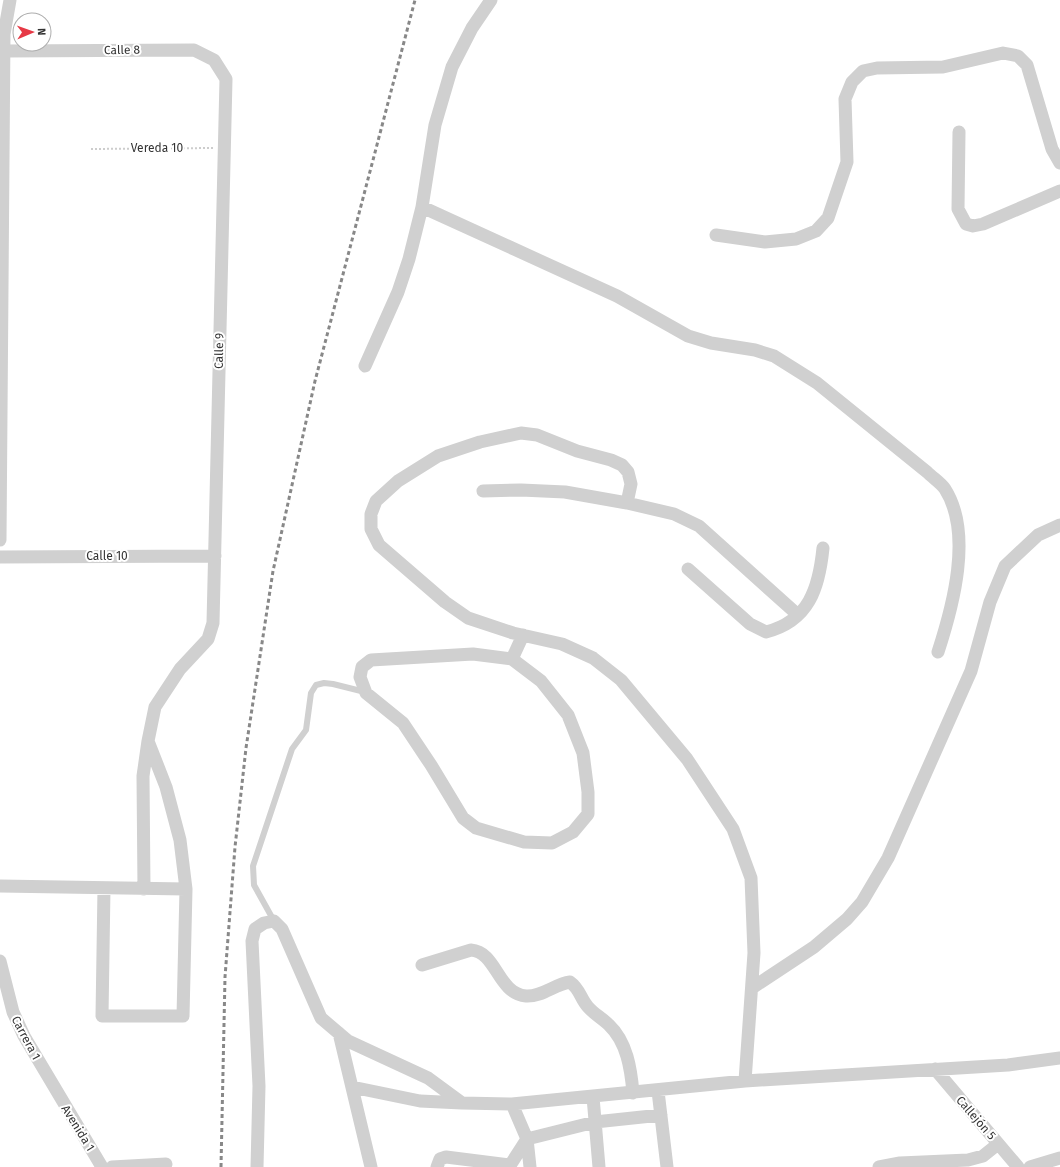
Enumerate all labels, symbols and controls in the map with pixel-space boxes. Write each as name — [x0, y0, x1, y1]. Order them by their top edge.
north arrow — [12, 12, 52, 52]
text: N — [35, 28, 48, 36]
street label: Calle 8 — [104, 43, 141, 57]
street label: Vereda 10 — [131, 141, 184, 155]
street label: Calle 9 — [212, 333, 226, 369]
street label: Calle 10 — [86, 549, 128, 563]
street label: Carrera 1 — [9, 1014, 43, 1062]
street label: Callejón 5 — [953, 1093, 999, 1143]
street label: Avenida 1 — [58, 1102, 98, 1154]

